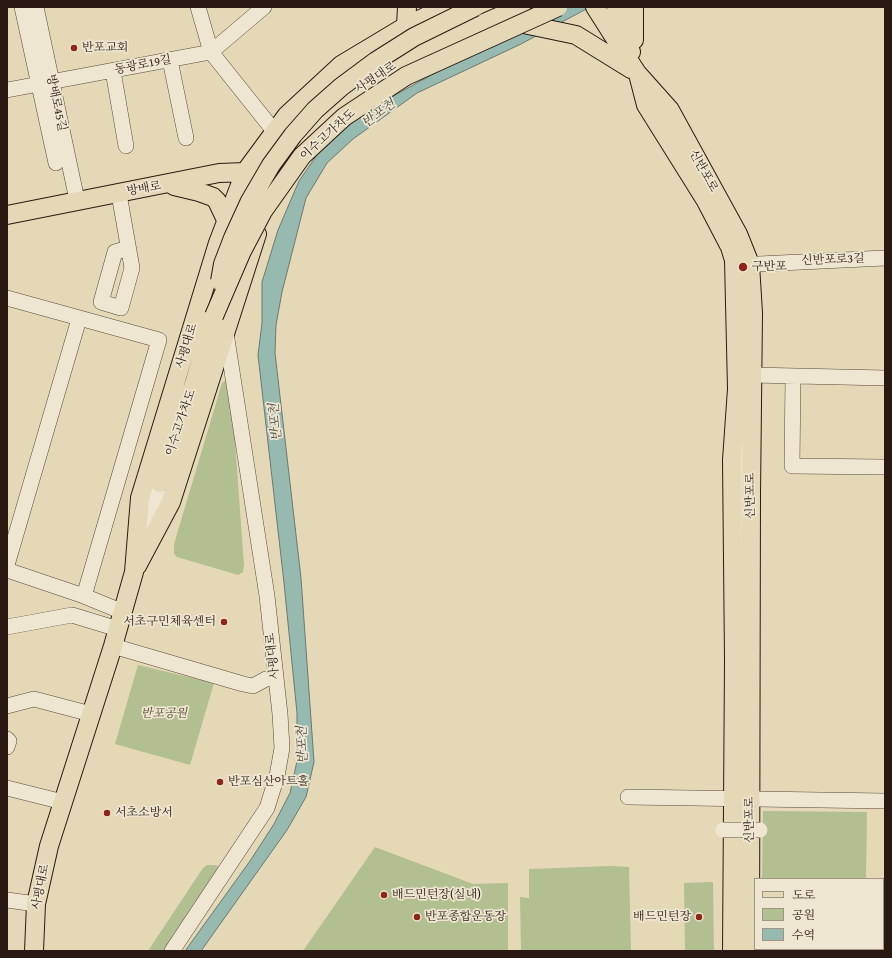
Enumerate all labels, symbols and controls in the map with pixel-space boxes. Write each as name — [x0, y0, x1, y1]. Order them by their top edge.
place label: 반포교회 — [82, 41, 128, 55]
marker: 반포교회 — [69, 43, 79, 53]
street label: 동광로19길 — [113, 52, 173, 78]
street label: 사평대로 — [353, 59, 399, 97]
street label: 방배로45길 — [43, 73, 69, 133]
water label: 반포천 — [359, 96, 399, 132]
street label: 이수고가차도 — [297, 106, 359, 164]
street label: 신반포로 — [685, 147, 721, 195]
street label: 방배로 — [126, 179, 162, 199]
street label: 신반포로3길 — [801, 252, 865, 268]
place label: 구반포 — [752, 260, 787, 274]
marker: 구반포 — [737, 261, 749, 273]
street label: 사평대로 — [173, 322, 201, 370]
street label: 이수고가차도 — [163, 388, 199, 458]
water label: 반포천 — [267, 403, 285, 441]
street label: 신반포로 — [744, 473, 758, 519]
place label: 서초구민체육센터 — [123, 615, 216, 629]
marker: 서초구민체육센터 — [219, 617, 229, 627]
street label: 사평대로 — [263, 632, 283, 680]
park label: 반포공원 — [141, 707, 187, 721]
water label: 반포천 — [295, 726, 311, 764]
place label: 반포심산아트홀 — [228, 775, 309, 789]
marker: 반포심산아트홀 — [215, 777, 225, 787]
street label: 신반포로 — [743, 797, 757, 843]
place label: 서초소방서 — [115, 806, 173, 820]
marker: 서초소방서 — [102, 808, 112, 818]
street label: 사평대로 — [30, 863, 52, 911]
legend — [754, 878, 884, 950]
text: 도로 — [792, 886, 815, 903]
place label: 배드민턴장(실내) — [392, 888, 481, 902]
marker: 배드민턴장(실내) — [379, 890, 389, 900]
text: 공원 — [792, 906, 815, 923]
place label: 반포종합운동장 — [425, 910, 506, 924]
place label: 배드민턴장 — [633, 910, 691, 924]
marker: 반포종합운동장 — [412, 912, 422, 922]
marker: 배드민턴장 — [694, 912, 704, 922]
text: 수역 — [792, 926, 815, 943]

